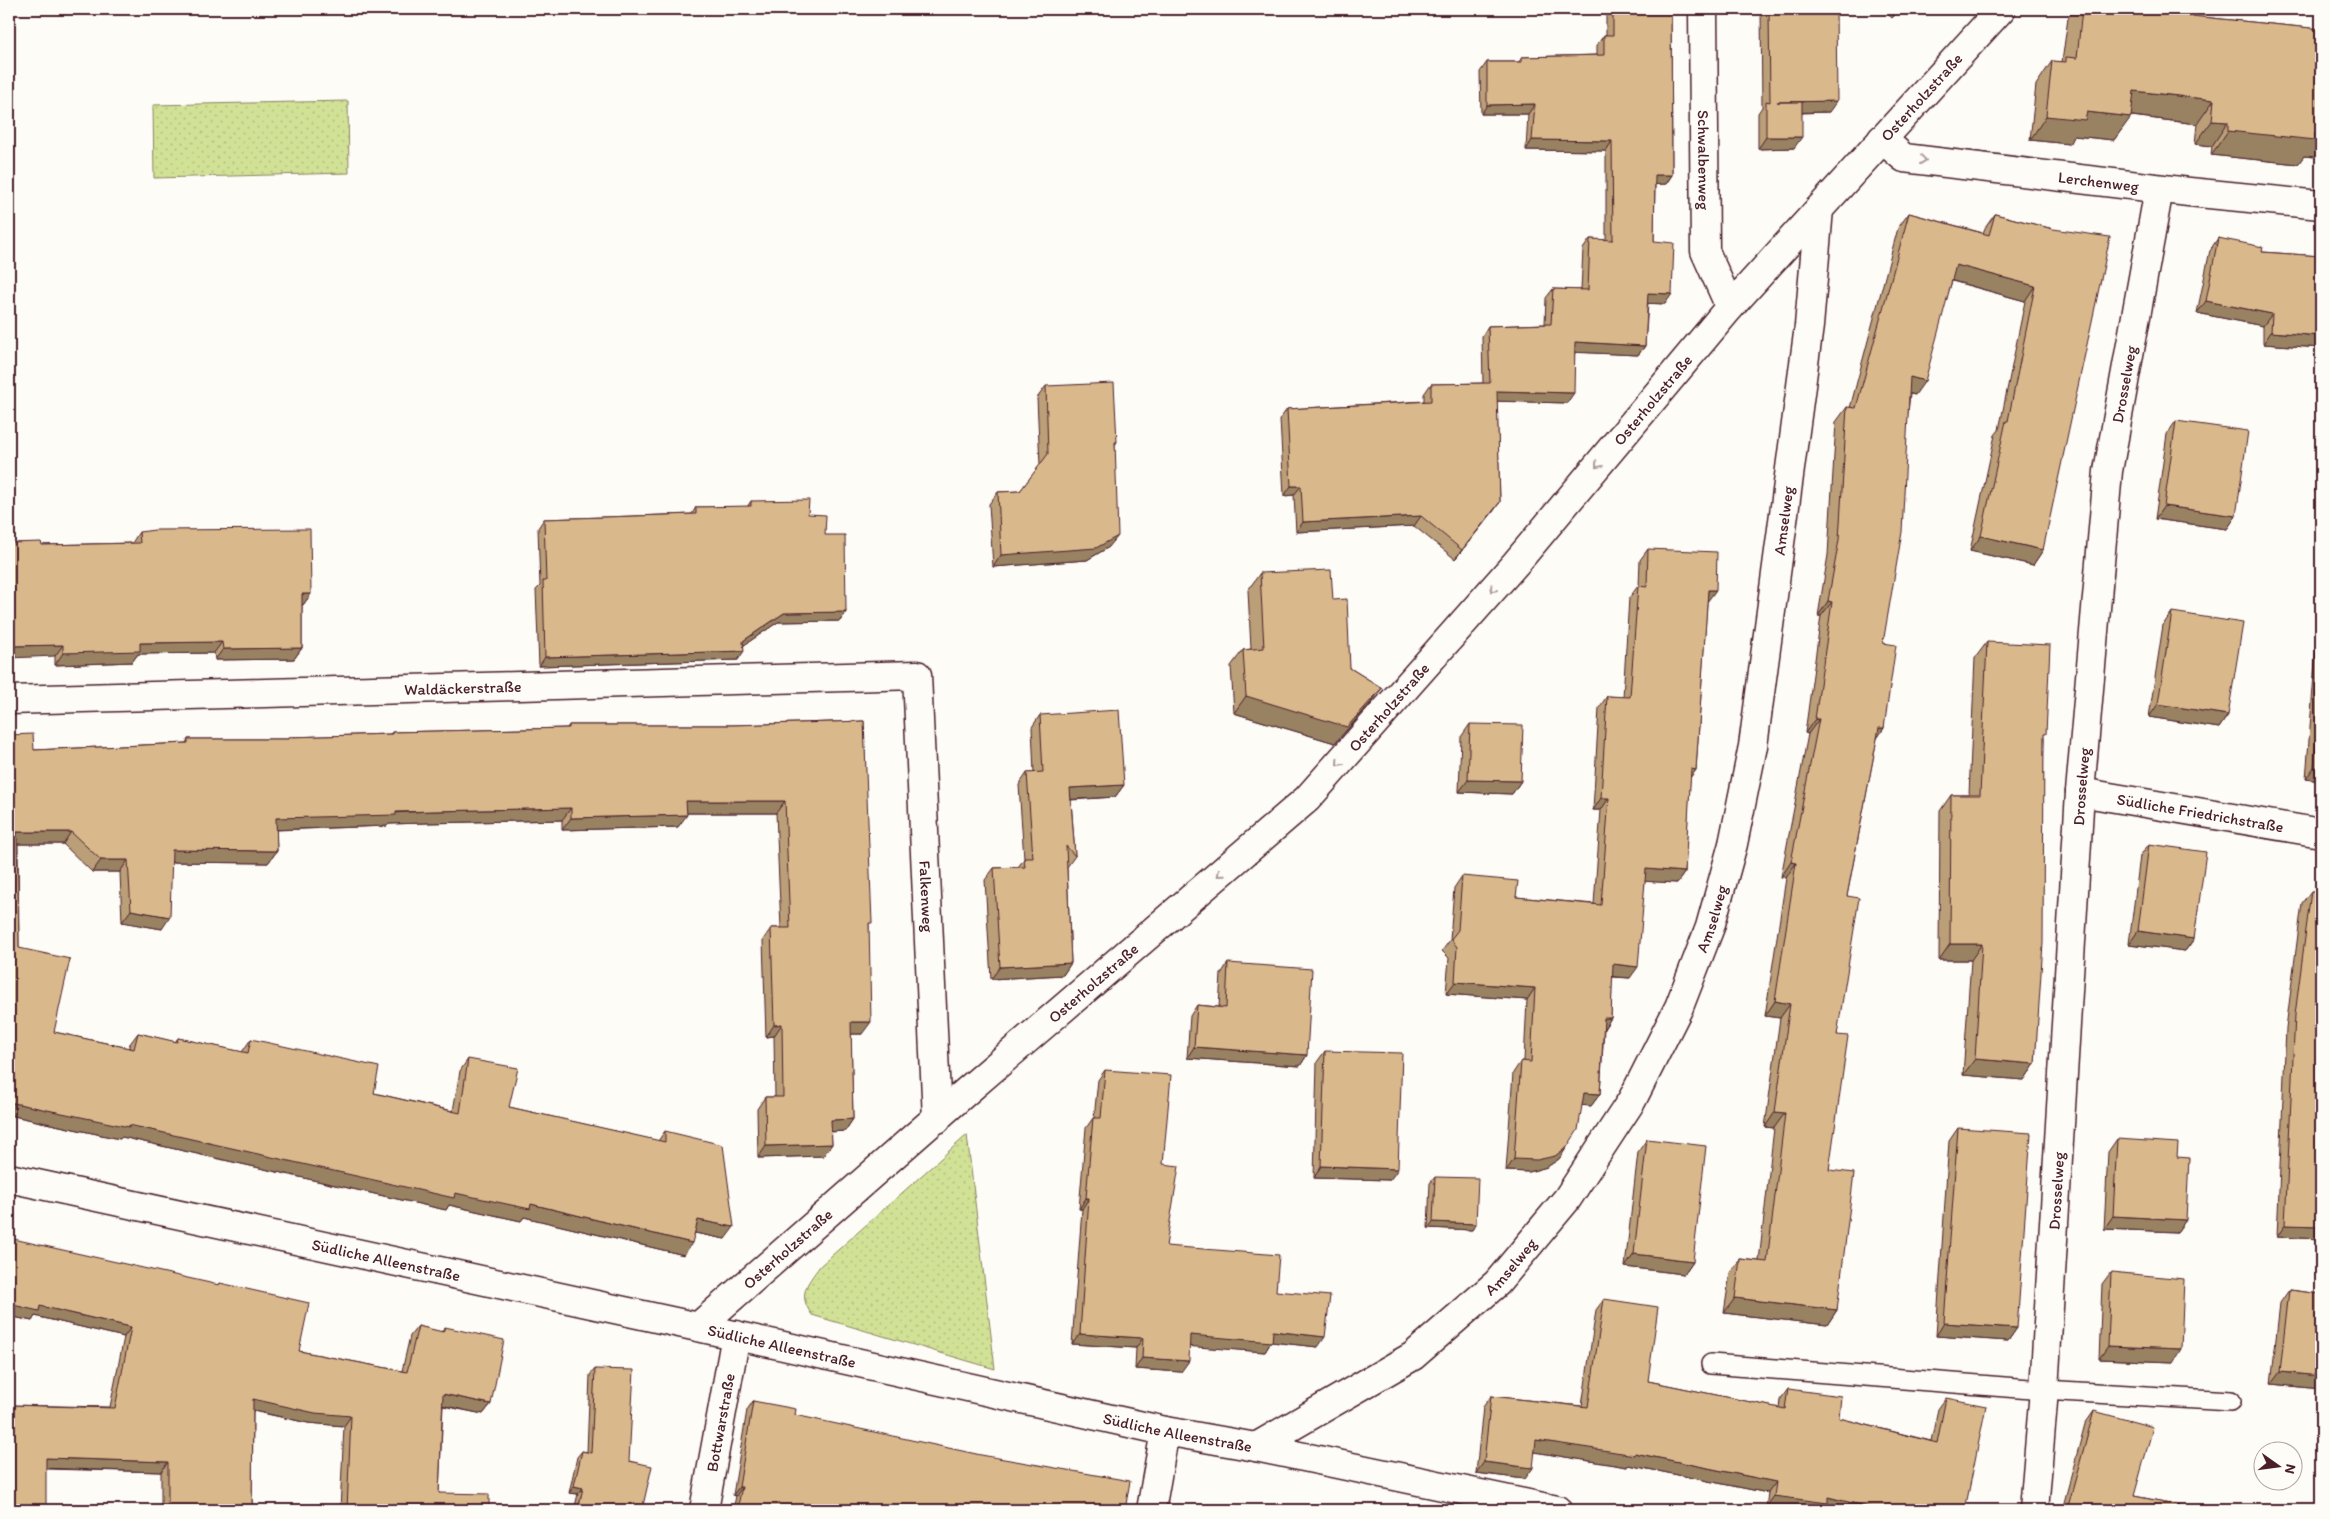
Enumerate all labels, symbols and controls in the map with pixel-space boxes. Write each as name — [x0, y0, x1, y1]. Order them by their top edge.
street label: Osterholzstraße — [1877, 49, 1966, 145]
street label: Schwalbenweg — [1694, 110, 1714, 211]
one-way arrow — [1920, 154, 1928, 165]
street label: Lerchenweg — [2057, 167, 2141, 196]
street label: Drosselweg — [2108, 343, 2141, 425]
street label: Osterholzstraße — [1609, 351, 1696, 449]
one-way arrow — [1595, 459, 1604, 468]
street label: Amselweg — [1770, 484, 1798, 557]
one-way arrow — [1490, 583, 1499, 592]
street label: Osterholzstraße — [1344, 659, 1433, 756]
street label: Waldäckerstraße — [404, 677, 522, 699]
street label: Drosselweg — [2069, 746, 2094, 826]
one-way arrow — [1336, 757, 1345, 766]
street label: Südliche Friedrichstraße — [2115, 789, 2285, 836]
street label: Falkenweg — [915, 860, 938, 934]
one-way arrow — [1217, 868, 1226, 876]
street label: Amselweg — [1692, 882, 1731, 955]
street label: Osterholzstraße — [1044, 939, 1142, 1027]
street label: Drosselweg — [2045, 1150, 2068, 1231]
street label: Osterholzstraße — [739, 1205, 836, 1293]
street label: Amselweg — [1481, 1233, 1541, 1299]
street label: Südliche Alleenstraße — [310, 1235, 462, 1285]
street label: Südliche Alleenstraße — [706, 1320, 858, 1372]
street label: Bottwarstraße — [702, 1372, 739, 1473]
street label: Südliche Alleenstraße — [1101, 1409, 1254, 1456]
north arrow — [2252, 1442, 2302, 1492]
text: N — [2281, 1462, 2300, 1476]

